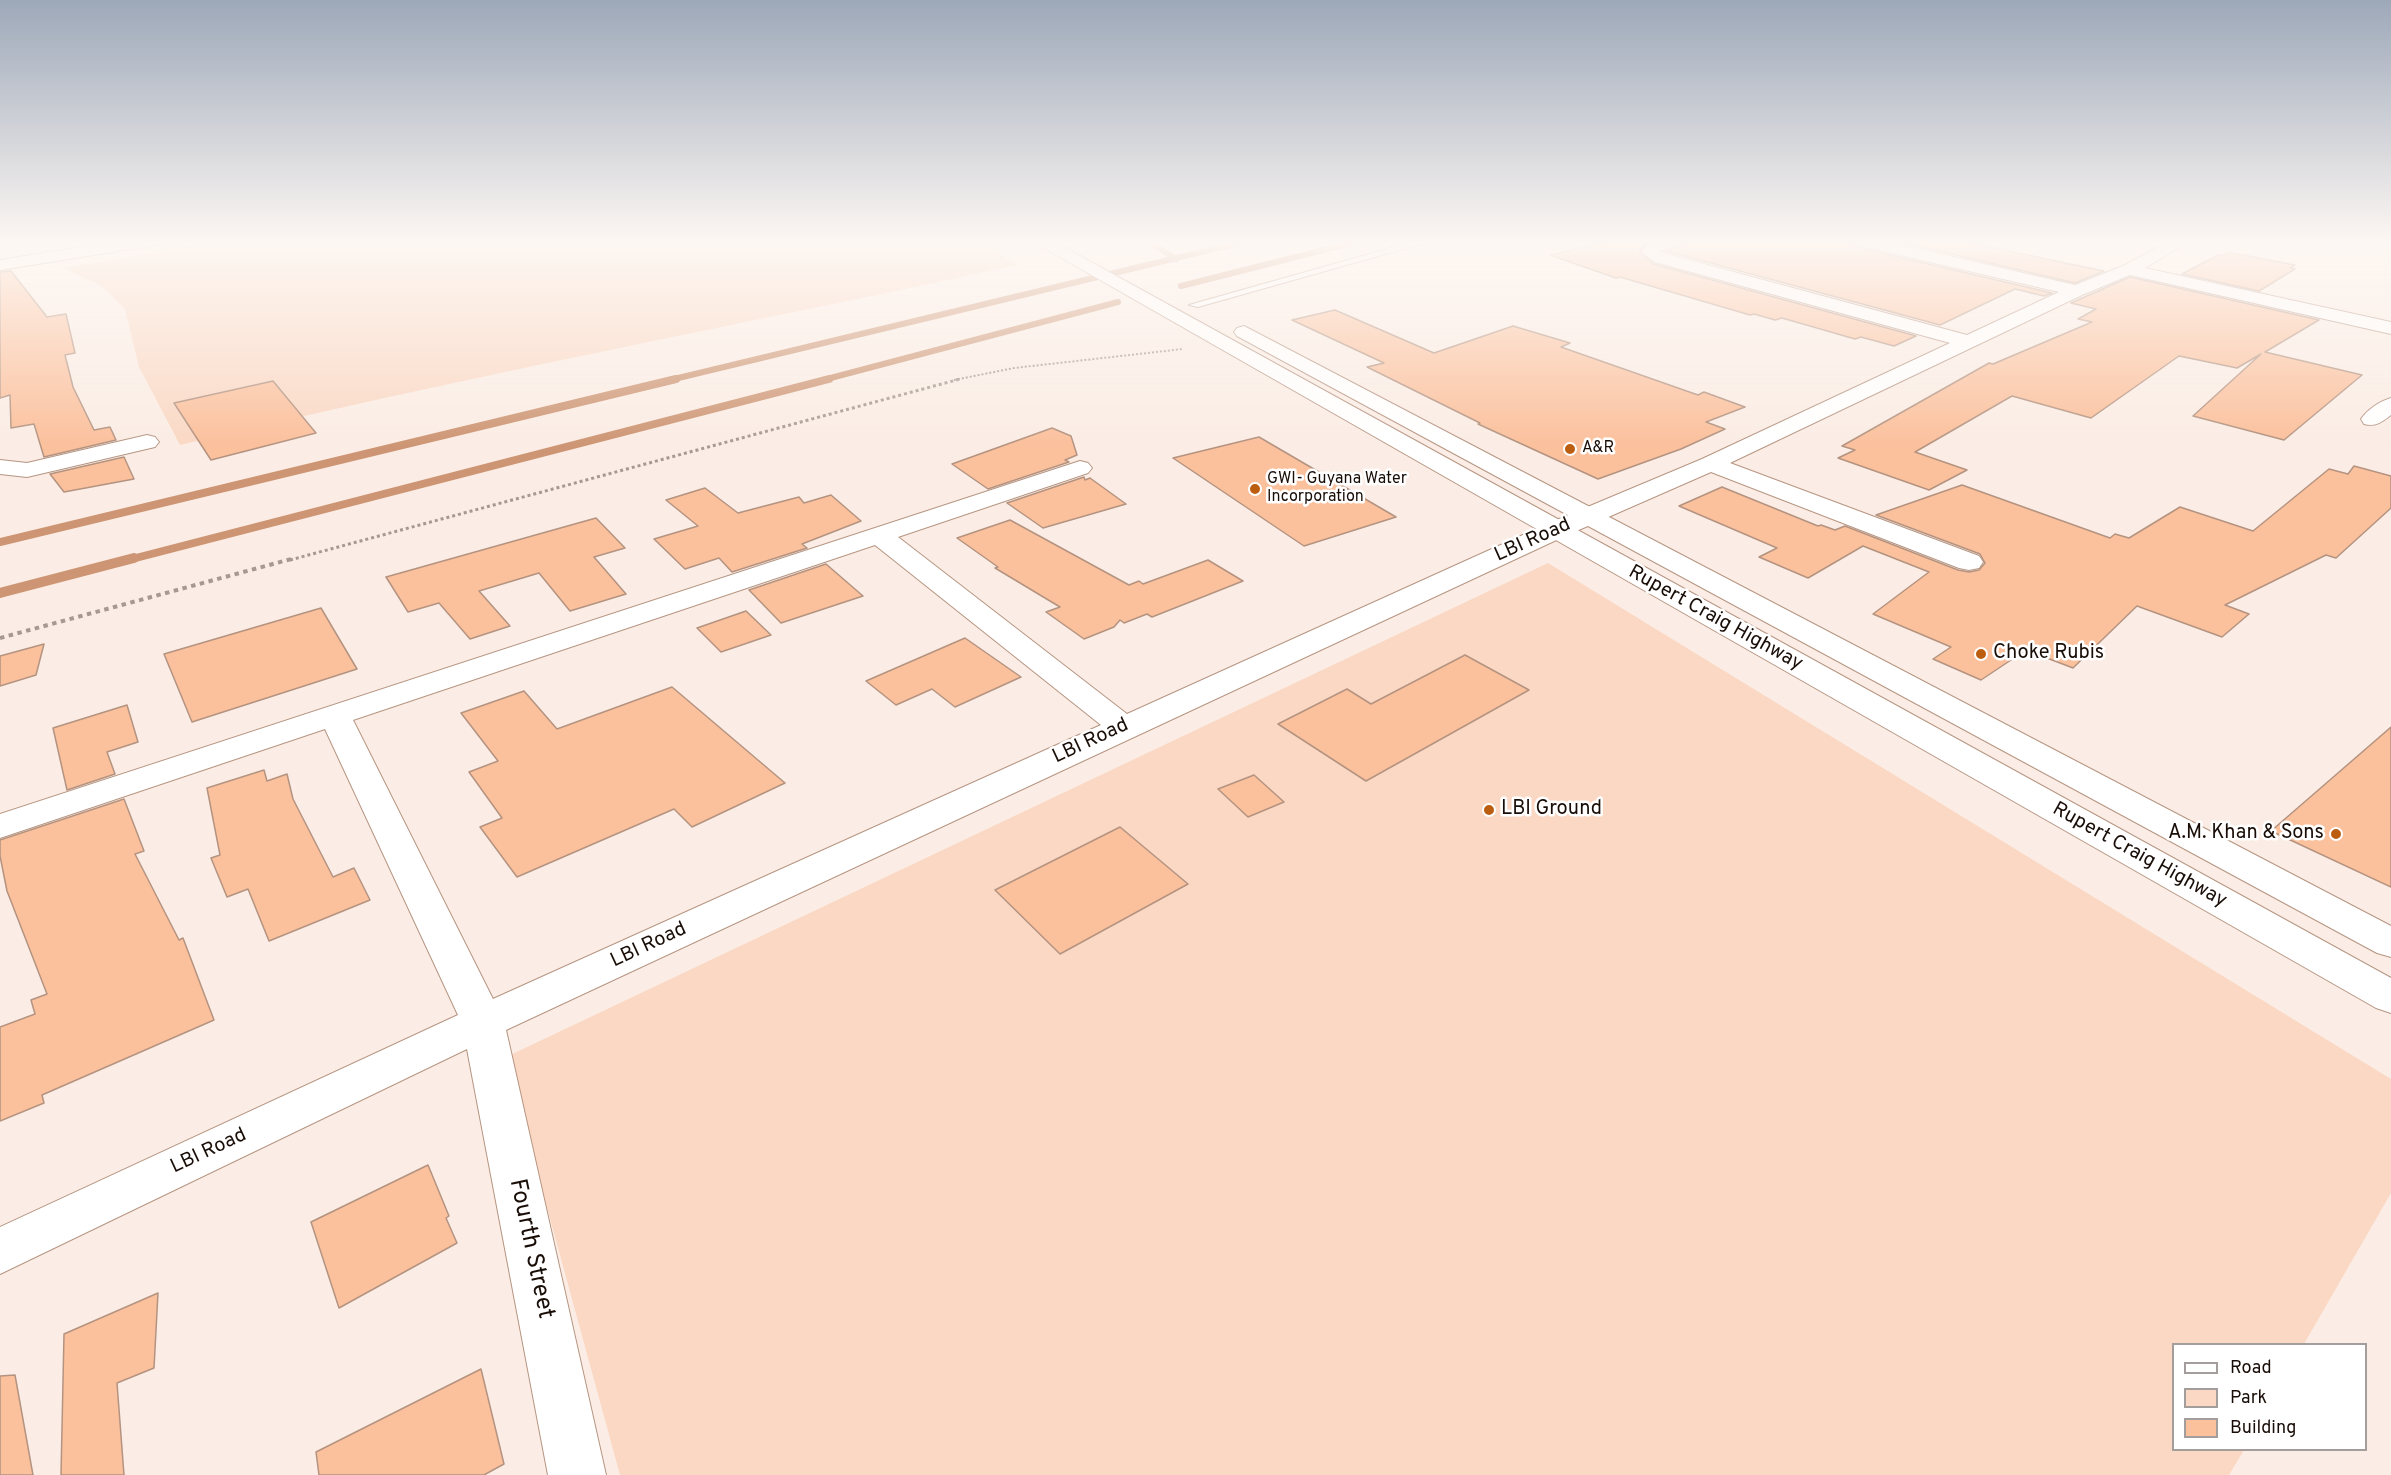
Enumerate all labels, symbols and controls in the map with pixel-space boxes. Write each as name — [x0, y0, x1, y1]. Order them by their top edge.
place label: A&R — [1582, 439, 1614, 459]
marker: A&R — [1563, 442, 1577, 456]
place label: GWI- Guyana Water Incorporation — [1267, 470, 1407, 508]
marker: GWI- Guyana Water Incorporation — [1248, 482, 1262, 496]
street label: LBI Road — [1491, 514, 1575, 568]
street label: Rupert Craig Highway — [1624, 561, 1806, 677]
place label: Choke Rubis — [1993, 642, 2104, 666]
marker: Choke Rubis — [1974, 647, 1988, 661]
street label: LBI Road — [1049, 714, 1133, 770]
place label: LBI Ground — [1501, 798, 1602, 822]
street label: Rupert Craig Highway — [2048, 798, 2230, 914]
marker: LBI Ground — [1482, 803, 1496, 817]
place label: A.M. Khan & Sons — [2168, 822, 2324, 846]
marker: A.M. Khan & Sons — [2329, 827, 2343, 841]
street label: LBI Road — [607, 918, 691, 974]
street label: LBI Road — [167, 1124, 251, 1180]
street label: Fourth Street — [501, 1176, 559, 1322]
legend — [2172, 1343, 2367, 1451]
text: Road — [2230, 1357, 2272, 1380]
text: Park — [2230, 1387, 2267, 1410]
text: Building — [2230, 1417, 2296, 1440]

